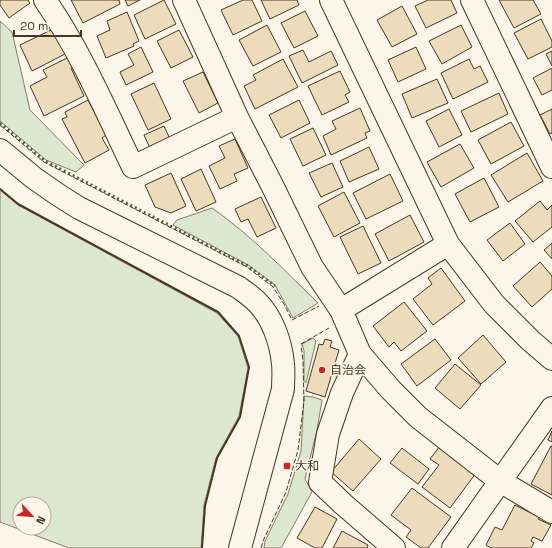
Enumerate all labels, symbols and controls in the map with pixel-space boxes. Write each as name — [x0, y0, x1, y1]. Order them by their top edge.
scale bar — [14, 12, 81, 38]
text: 20 m — [20, 18, 48, 34]
place label: 自治会 — [330, 362, 366, 378]
marker: 自治会 — [317, 365, 327, 375]
place label: 大和 — [295, 458, 319, 474]
marker: 大和 — [282, 461, 292, 471]
north arrow — [12, 496, 52, 536]
text: N — [33, 514, 49, 527]

